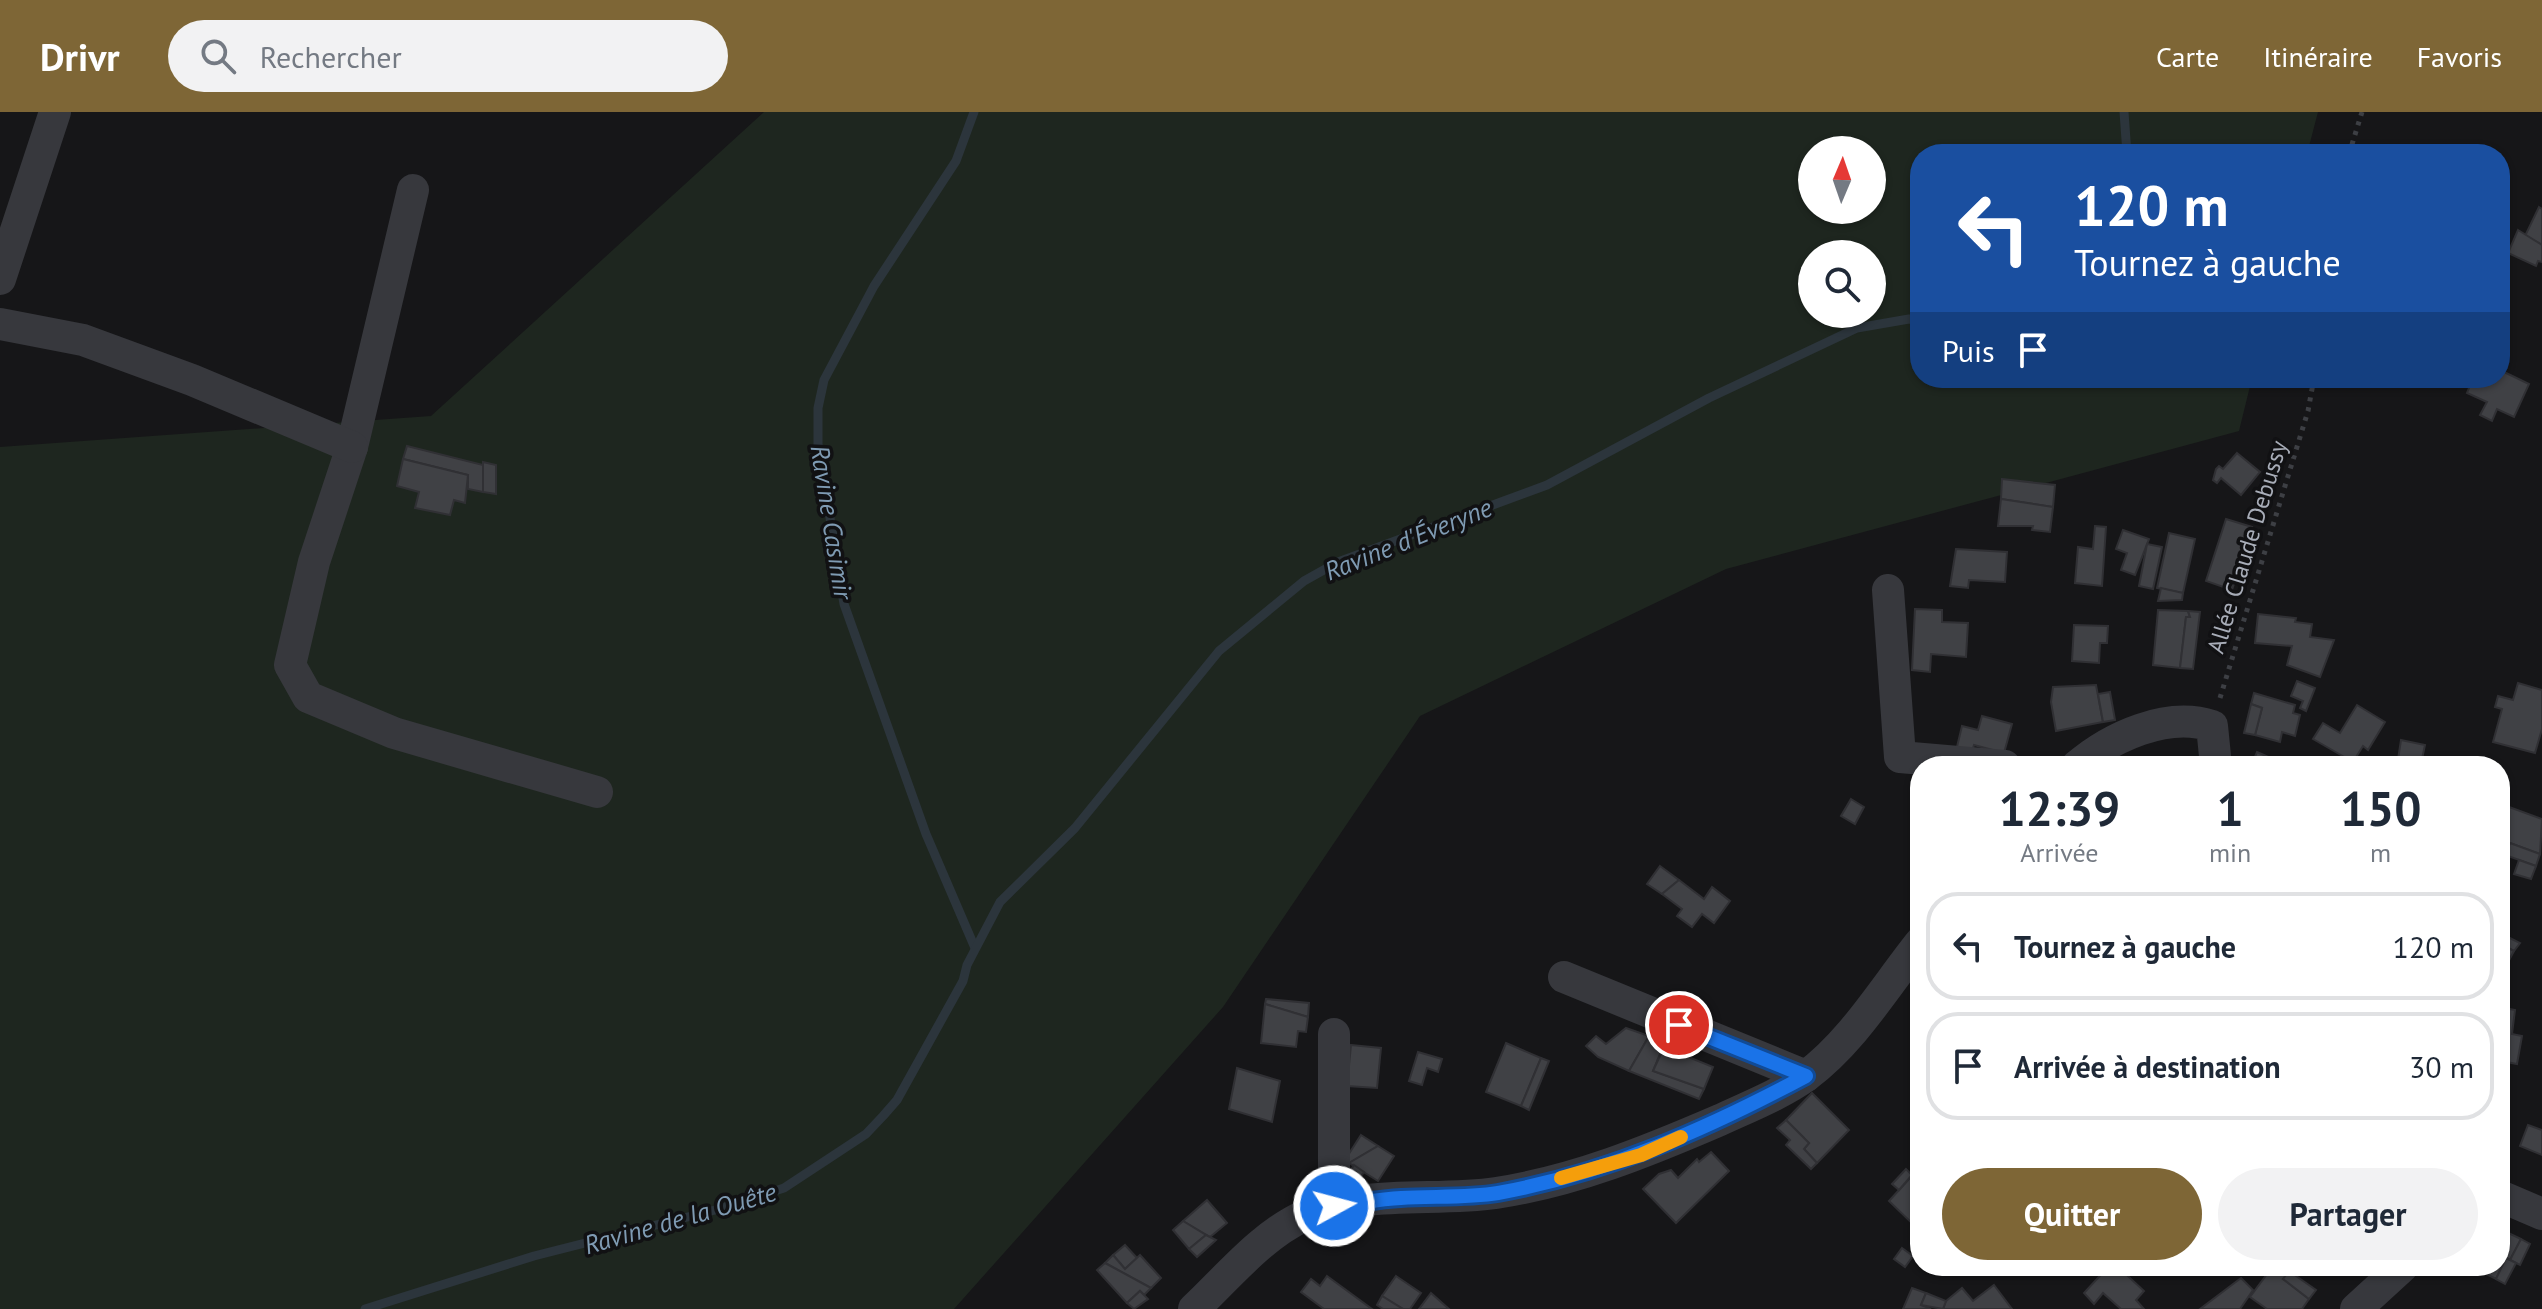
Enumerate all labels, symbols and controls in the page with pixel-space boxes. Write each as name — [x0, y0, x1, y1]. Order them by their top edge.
search box — [168, 20, 728, 92]
text: Drivr — [40, 32, 120, 81]
icon: search — [196, 34, 240, 78]
text: Rechercher — [260, 37, 402, 76]
text: Carte — [2156, 38, 2219, 75]
text: Itinéraire — [2263, 38, 2373, 75]
text: Favoris — [2417, 38, 2502, 75]
north arrow — [1798, 136, 1886, 224]
map controls — [1798, 136, 1886, 328]
text: 120 m — [2074, 169, 2229, 241]
icon: left — [1942, 176, 2046, 280]
text: Tournez à gauche — [2074, 239, 2341, 286]
button: search — [1798, 240, 1886, 328]
icon: arrive — [2011, 328, 2055, 372]
text: Puis — [1942, 331, 1995, 370]
street label: Allée Claude Debussy — [2200, 437, 2294, 657]
water label: Ravine Casimir — [804, 443, 861, 603]
water label: Ravine d'Éveryne — [1319, 490, 1497, 588]
text: 12:39 — [1999, 777, 2120, 839]
text: 1 — [2216, 777, 2244, 839]
text: 150 — [2340, 777, 2421, 839]
text: Arrivée — [2020, 836, 2099, 869]
text: min — [2209, 836, 2251, 869]
text: m — [2370, 836, 2391, 869]
icon: left — [1946, 924, 1990, 968]
text: Tournez à gauche — [2014, 927, 2236, 966]
text: 120 m — [2393, 927, 2474, 966]
pin — [1645, 991, 1713, 1059]
icon: arrive — [1657, 1003, 1701, 1047]
icon: arrive — [1946, 1044, 1990, 1088]
text: Arrivée à destination — [2014, 1047, 2281, 1086]
text: 30 m — [2409, 1047, 2474, 1086]
position arrow — [1292, 1164, 1376, 1248]
button: Quitter — [1942, 1168, 2202, 1260]
button: Partager — [2218, 1168, 2478, 1260]
water label: Ravine de la Ouête — [580, 1175, 780, 1261]

